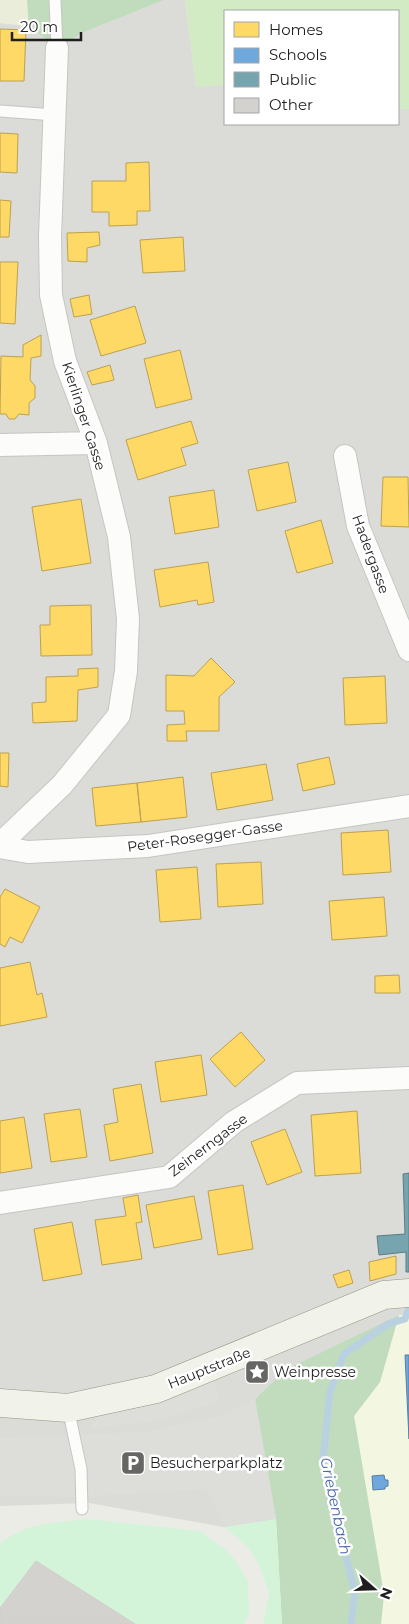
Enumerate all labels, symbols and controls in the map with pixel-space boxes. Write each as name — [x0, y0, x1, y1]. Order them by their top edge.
scale bar — [12, 10, 81, 42]
legend — [224, 10, 399, 125]
text: 20 m — [20, 17, 58, 36]
text: Homes — [269, 20, 323, 39]
text: Schools — [269, 45, 327, 64]
text: Public — [269, 70, 317, 89]
text: Other — [269, 95, 313, 114]
street label: Kierlinger Gasse — [58, 359, 110, 473]
street label: Hadergasse — [348, 512, 394, 596]
street label: Peter-Rosegger-Gasse — [126, 816, 284, 856]
street label: Zeinerngasse — [165, 1110, 251, 1180]
street label: Hauptstraße — [165, 1343, 253, 1393]
place icon: Weinpresse — [244, 1359, 270, 1385]
place label: Weinpresse — [274, 1363, 356, 1381]
parking icon: Besucherparkplatz — [120, 1450, 146, 1476]
place label: Besucherparkplatz — [150, 1454, 282, 1472]
water label: Griebenbach — [316, 1456, 356, 1556]
north arrow — [349, 1564, 399, 1614]
text: N — [376, 1585, 397, 1602]

